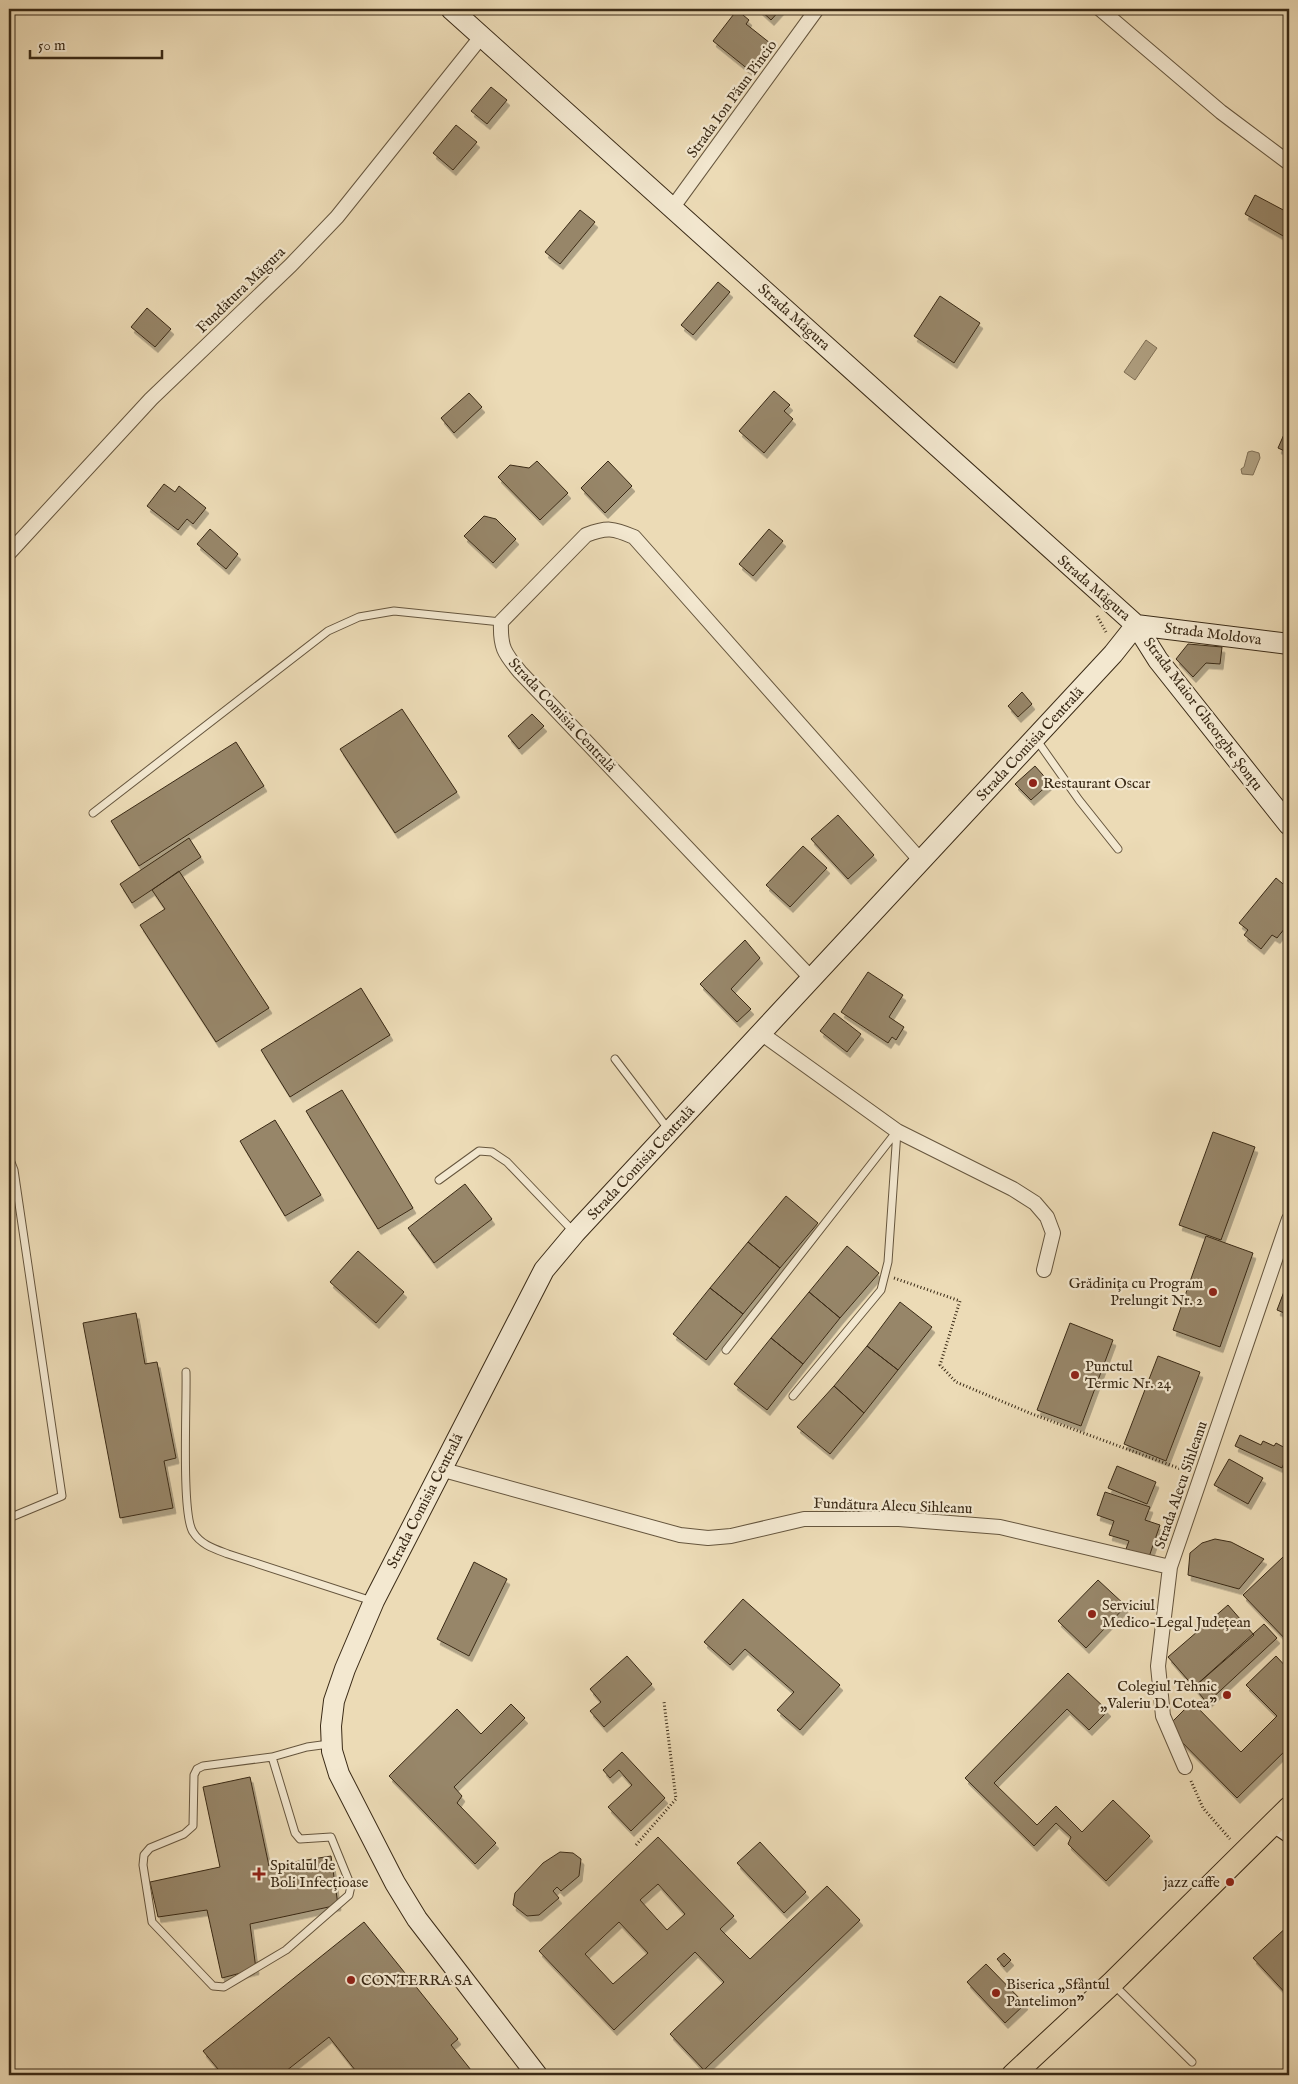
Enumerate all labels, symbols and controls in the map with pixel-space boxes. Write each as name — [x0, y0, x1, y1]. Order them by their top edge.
scale bar — [30, 28, 162, 60]
text: 50 m — [38, 36, 66, 55]
street label: Strada Ion Păun Pincio — [683, 36, 781, 162]
street label: Fundătura Măgura — [193, 242, 290, 337]
street label: Strada Măgura — [754, 279, 835, 355]
street label: Strada Măgura — [1053, 551, 1135, 625]
street label: Strada Moldova — [1163, 619, 1263, 649]
street label: Strada Maior Gheorghe Șonțu — [1139, 634, 1267, 795]
street label: Strada Comisia Centrală — [504, 654, 620, 776]
street label: Strada Comisia Centrală — [972, 683, 1088, 805]
place label: Restaurant Oscar — [1043, 774, 1151, 793]
marker: Restaurant Oscar — [1027, 777, 1039, 789]
street label: Strada Comisia Centrală — [583, 1102, 699, 1224]
place label: Grădinița cu Program Prelungit Nr. 2 — [1069, 1274, 1203, 1310]
marker: Grădinița cu Program Prelungit Nr. 2 — [1207, 1286, 1219, 1298]
place label: Punctul Termic Nr. 24 — [1085, 1357, 1172, 1393]
marker: Punctul Termic Nr. 24 — [1069, 1369, 1081, 1381]
street label: Strada Alecu Sihleanu — [1150, 1418, 1212, 1551]
street label: Strada Comisia Centrală — [383, 1430, 468, 1572]
street label: Fundătura Alecu Sihleanu — [813, 1494, 973, 1518]
place label: Serviciul Medico-Legal Județean — [1102, 1596, 1251, 1632]
marker: Serviciul Medico-Legal Județean — [1086, 1608, 1098, 1620]
place label: Colegiul Tehnic „Valeriu D. Cotea" — [1100, 1677, 1218, 1713]
marker: Colegiul Tehnic „Valeriu D. Cotea" — [1221, 1689, 1233, 1701]
place label: Spitalul de Boli Infecțioase — [270, 1856, 368, 1892]
marker: Spitalul de Boli Infecțioase — [252, 1867, 266, 1881]
place label: jazz caffe — [1162, 1873, 1220, 1892]
marker: jazz caffe — [1224, 1876, 1236, 1888]
place label: CONTERRA SA — [361, 1971, 473, 1990]
marker: CONTERRA SA — [345, 1974, 357, 1986]
place label: Biserica „Sfântul Pantelimon" — [1006, 1975, 1110, 2011]
marker: Biserica „Sfântul Pantelimon" — [990, 1987, 1002, 1999]

